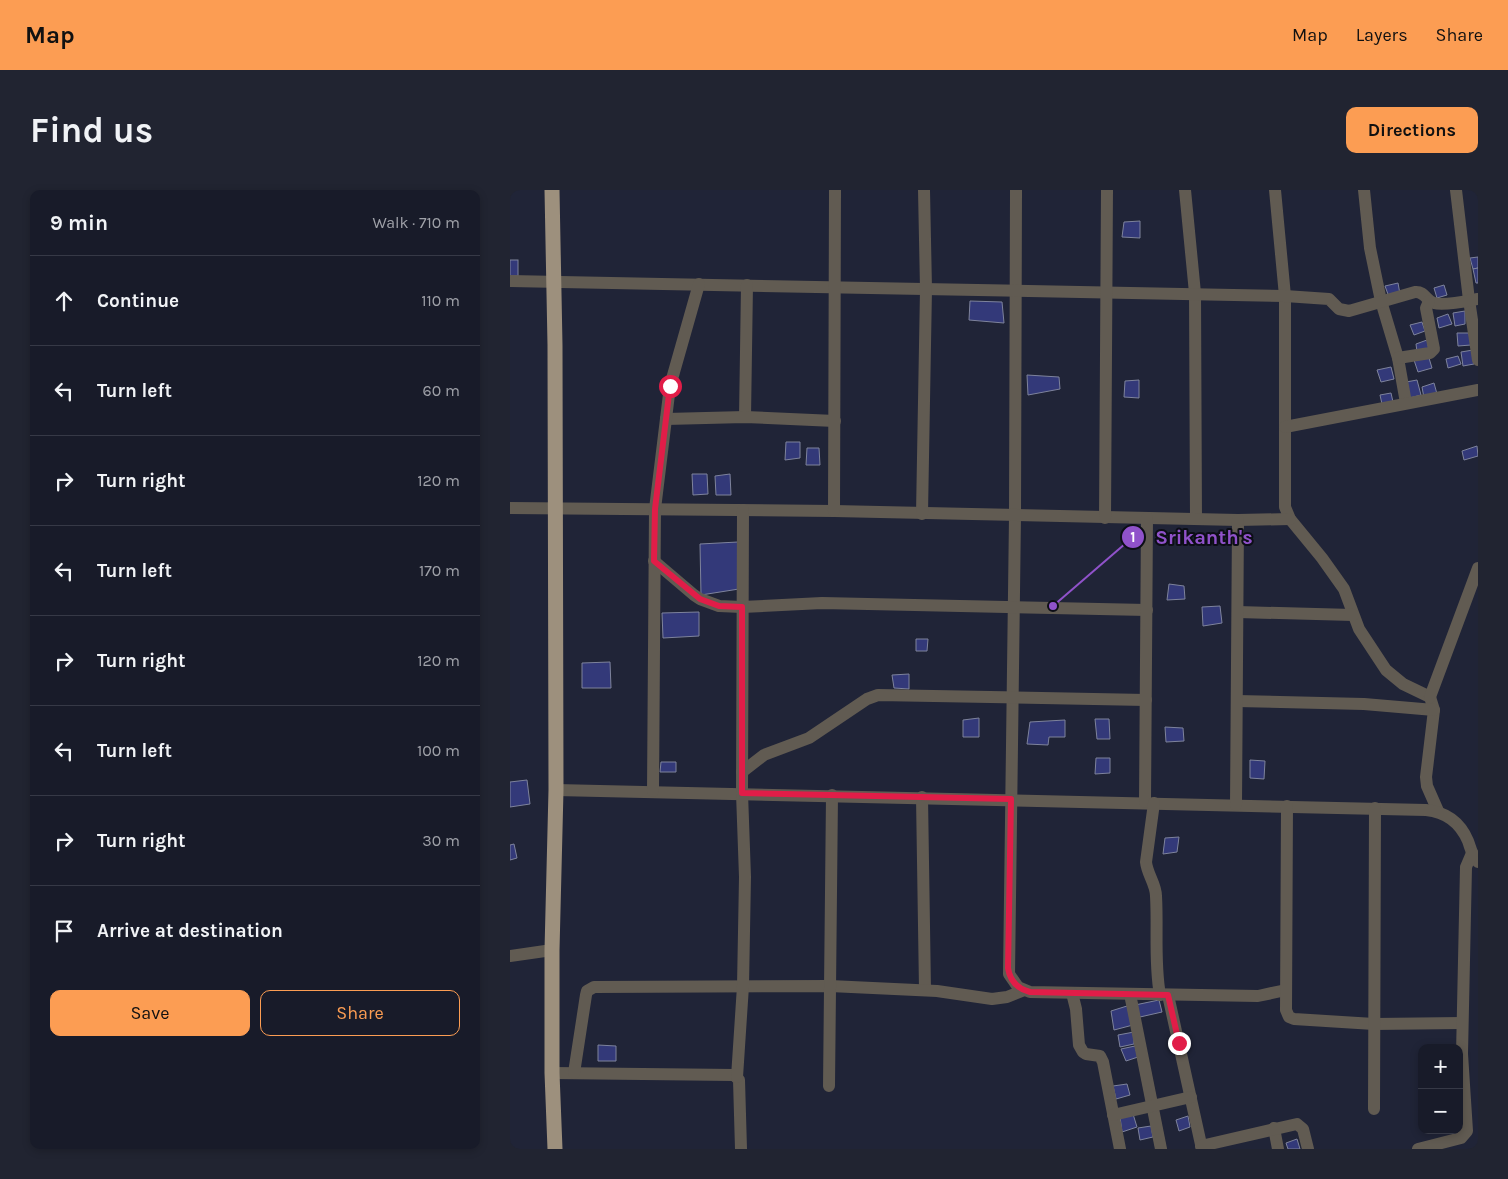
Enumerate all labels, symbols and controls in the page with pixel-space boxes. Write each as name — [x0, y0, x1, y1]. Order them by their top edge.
text: Map — [25, 21, 75, 49]
text: Map — [1292, 24, 1328, 46]
text: Layers — [1356, 24, 1408, 46]
text: Share — [1436, 24, 1483, 46]
button: Directions — [1346, 107, 1478, 153]
text: Find us — [30, 110, 153, 151]
text: 9 min — [50, 211, 108, 235]
text: Walk · 710 m — [372, 213, 460, 232]
icon: ahead — [50, 287, 78, 315]
text: Continue — [97, 290, 179, 312]
text: 110 m — [421, 291, 460, 310]
route start — [659, 375, 682, 398]
icon: left — [50, 377, 78, 405]
text: Turn left — [97, 380, 172, 402]
text: 60 m — [423, 381, 460, 400]
icon: right — [50, 467, 78, 495]
text: Turn right — [97, 470, 186, 492]
text: 120 m — [417, 471, 460, 490]
callout: Srikanth's — [1120, 520, 1263, 555]
text: Srikanth's — [1155, 526, 1253, 549]
text: 1 — [1130, 528, 1136, 546]
icon: left — [50, 557, 78, 585]
text: Turn left — [97, 560, 172, 582]
text: 170 m — [419, 561, 460, 580]
icon: right — [50, 647, 78, 675]
text: Turn right — [97, 650, 186, 672]
text: 120 m — [417, 651, 460, 670]
icon: left — [50, 737, 78, 765]
text: Turn left — [97, 740, 172, 762]
text: 100 m — [417, 741, 460, 760]
icon: right — [50, 827, 78, 855]
text: Turn right — [97, 830, 186, 852]
text: 30 m — [422, 831, 460, 850]
icon: arrive — [50, 917, 78, 945]
text: Arrive at destination — [97, 920, 283, 942]
button: Save — [50, 990, 250, 1036]
button: Share — [260, 990, 460, 1036]
route end — [1168, 1032, 1191, 1055]
map controls — [1418, 1044, 1463, 1134]
button: + — [1418, 1044, 1463, 1089]
button: − — [1418, 1089, 1463, 1134]

